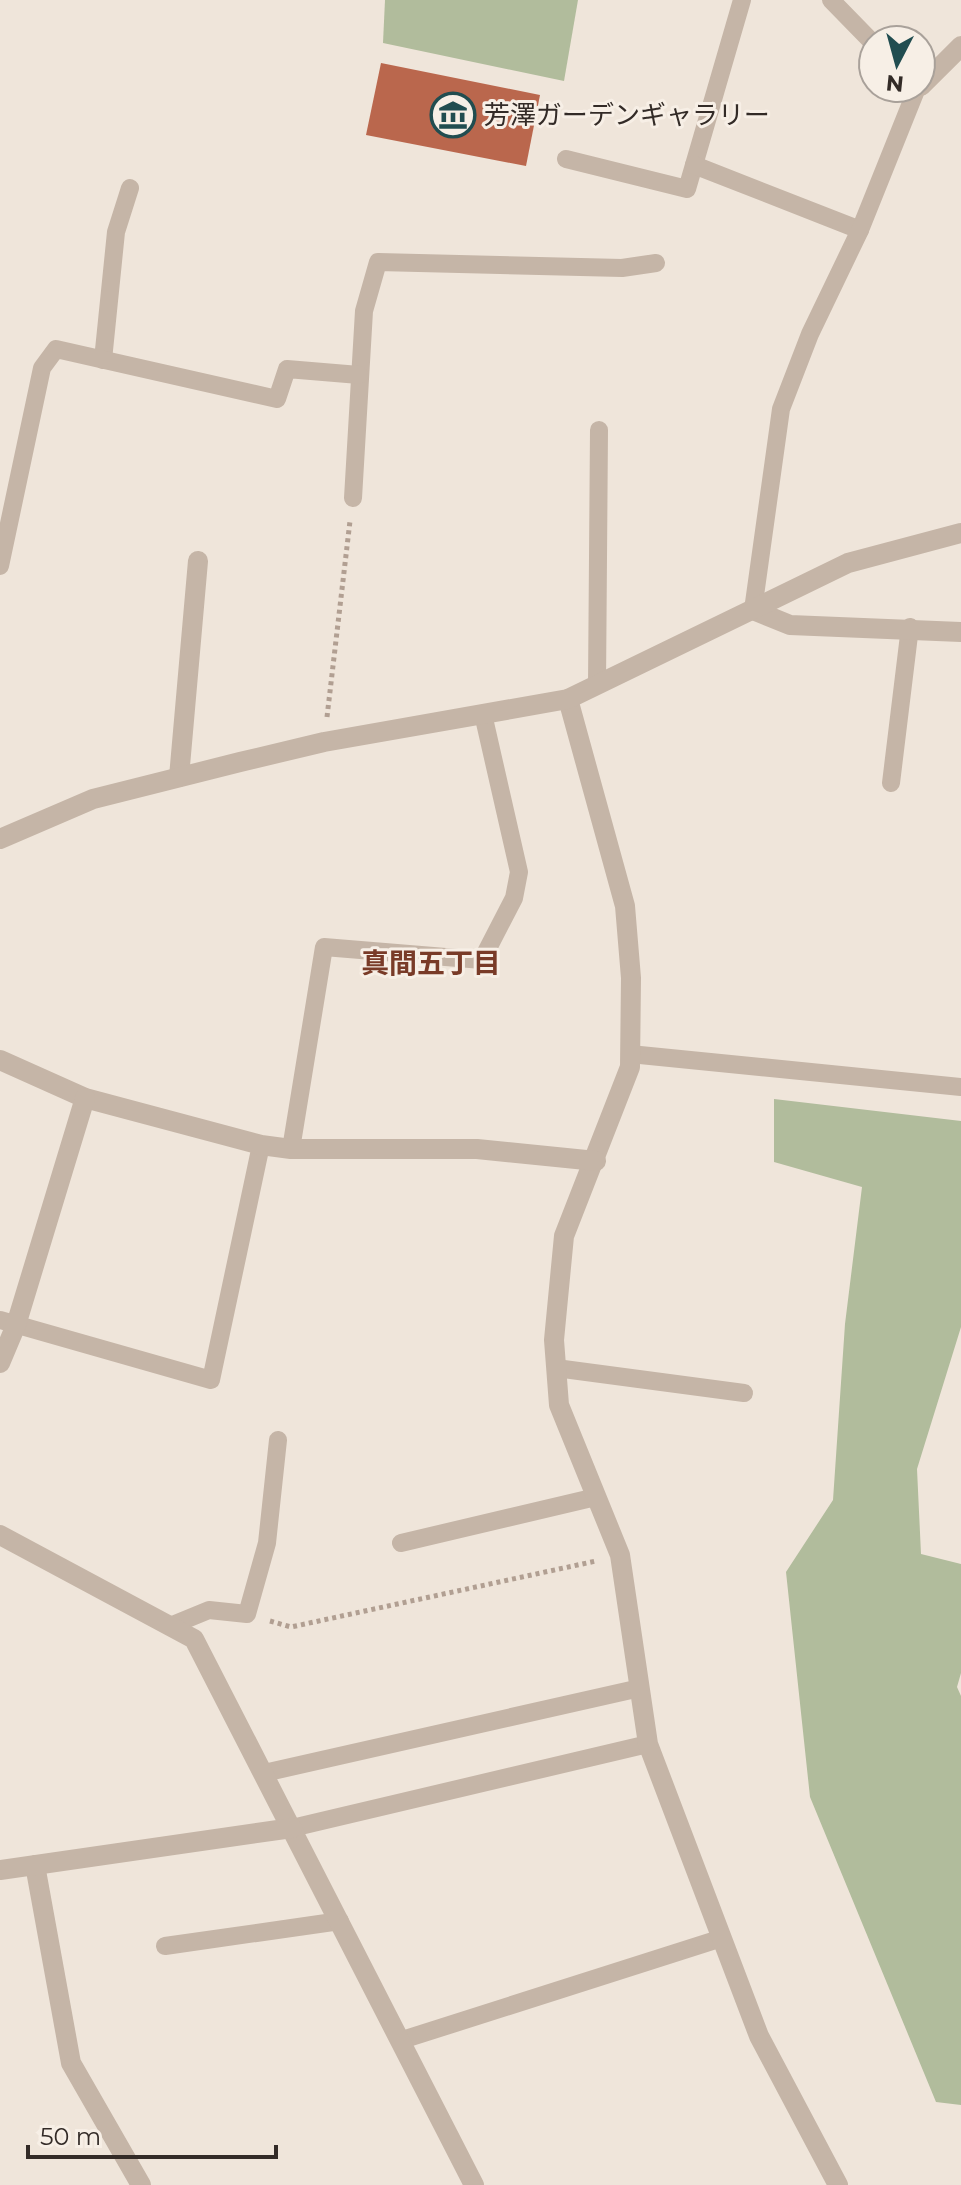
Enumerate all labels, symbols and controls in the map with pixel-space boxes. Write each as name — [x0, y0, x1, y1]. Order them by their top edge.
north arrow — [857, 24, 937, 104]
text: N — [885, 69, 905, 98]
museum icon: 芳澤ガーデンギャラリー — [429, 91, 477, 139]
place label: 芳澤ガーデンギャラリー — [484, 99, 770, 131]
district label: 真間五丁目 — [361, 946, 501, 980]
scale bar — [28, 2109, 276, 2159]
text: 50 m — [40, 2122, 101, 2151]

